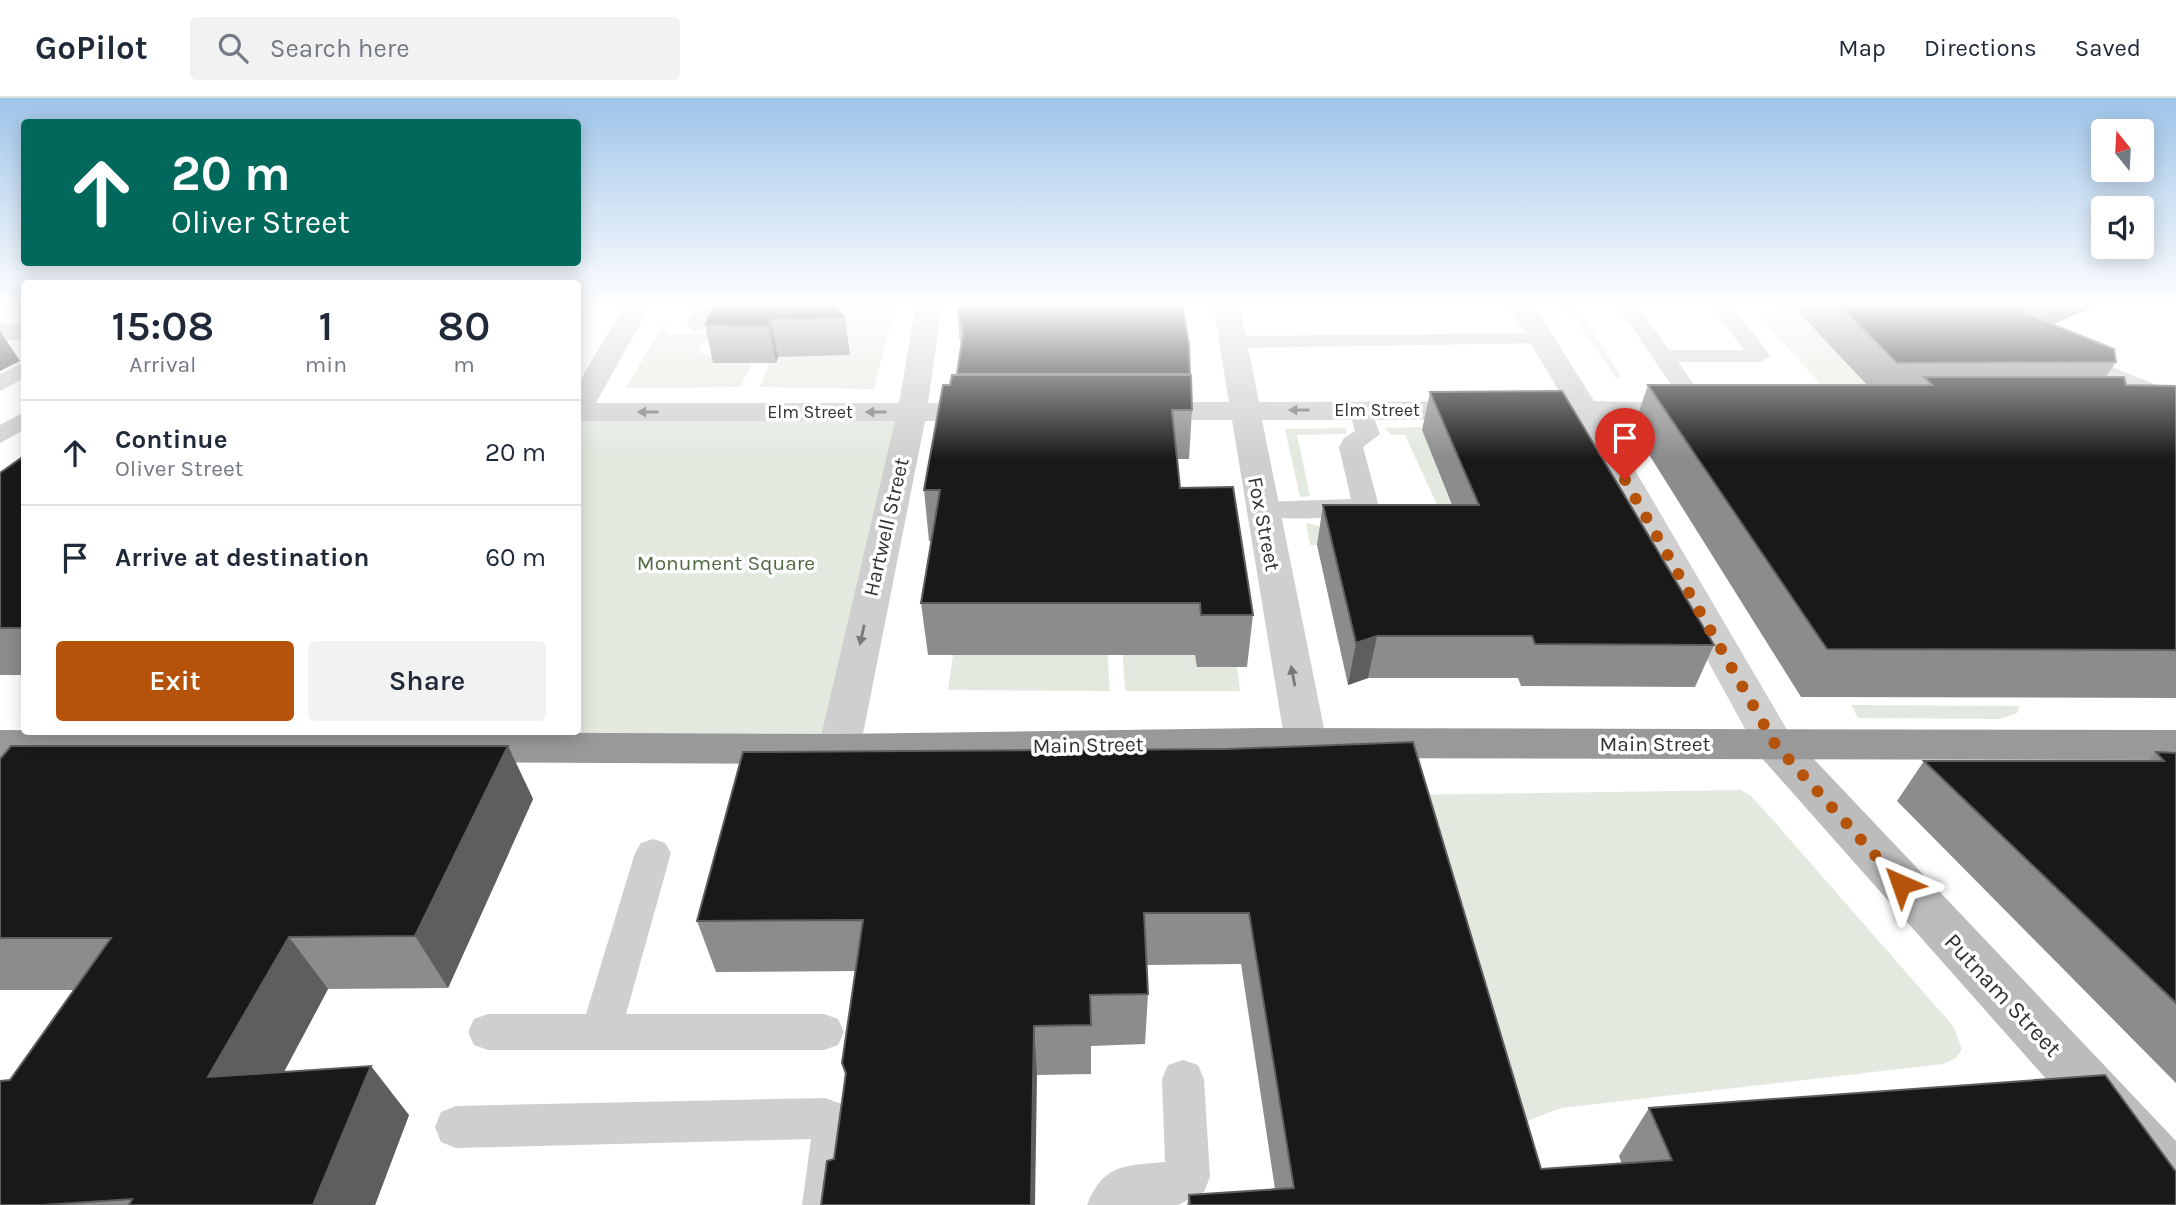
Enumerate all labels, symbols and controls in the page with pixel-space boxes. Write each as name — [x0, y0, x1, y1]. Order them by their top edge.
search box — [190, 17, 680, 80]
text: GoPilot — [35, 29, 148, 67]
icon: search — [214, 29, 252, 67]
text: Search here — [270, 33, 410, 64]
text: Map — [1838, 34, 1886, 62]
text: Directions — [1924, 34, 2037, 62]
text: Saved — [2075, 34, 2141, 62]
north arrow — [2091, 119, 2154, 182]
map controls — [2091, 119, 2154, 259]
text: 20 m — [171, 145, 291, 202]
icon: ahead — [56, 147, 147, 238]
button: sound — [2091, 196, 2154, 259]
text: Oliver Street — [171, 204, 350, 241]
text: 15:08 — [112, 301, 214, 351]
text: 1 — [319, 301, 333, 351]
text: 80 — [438, 301, 490, 351]
text: Arrival — [129, 351, 197, 378]
text: min — [305, 351, 347, 378]
text: m — [453, 351, 475, 378]
street label: Elm Street — [1334, 399, 1420, 421]
street label: Elm Street — [767, 401, 853, 423]
one-way arrow — [1288, 404, 1310, 416]
one-way arrow — [637, 406, 659, 418]
one-way arrow — [865, 406, 887, 418]
pin — [1595, 408, 1655, 480]
icon: arrive — [1606, 419, 1644, 457]
text: Continue — [115, 424, 227, 455]
icon: ahead — [56, 434, 94, 472]
text: 20 m — [485, 437, 546, 468]
text: Oliver Street — [115, 455, 243, 482]
street label: Hartwell Street — [858, 455, 914, 599]
street label: Fox Street — [1243, 475, 1285, 573]
icon: arrive — [56, 539, 94, 577]
text: Arrive at destination — [115, 542, 369, 573]
text: 60 m — [485, 542, 546, 573]
park label: Monument Square — [637, 551, 815, 575]
one-way arrow — [856, 624, 867, 646]
button: Exit — [56, 641, 294, 721]
button: Share — [308, 641, 546, 721]
one-way arrow — [1287, 665, 1298, 687]
street label: Main Street — [1032, 732, 1144, 758]
street label: Main Street — [1600, 732, 1711, 756]
position arrow — [1864, 847, 1938, 921]
street label: Putnam Street — [1939, 927, 2067, 1063]

